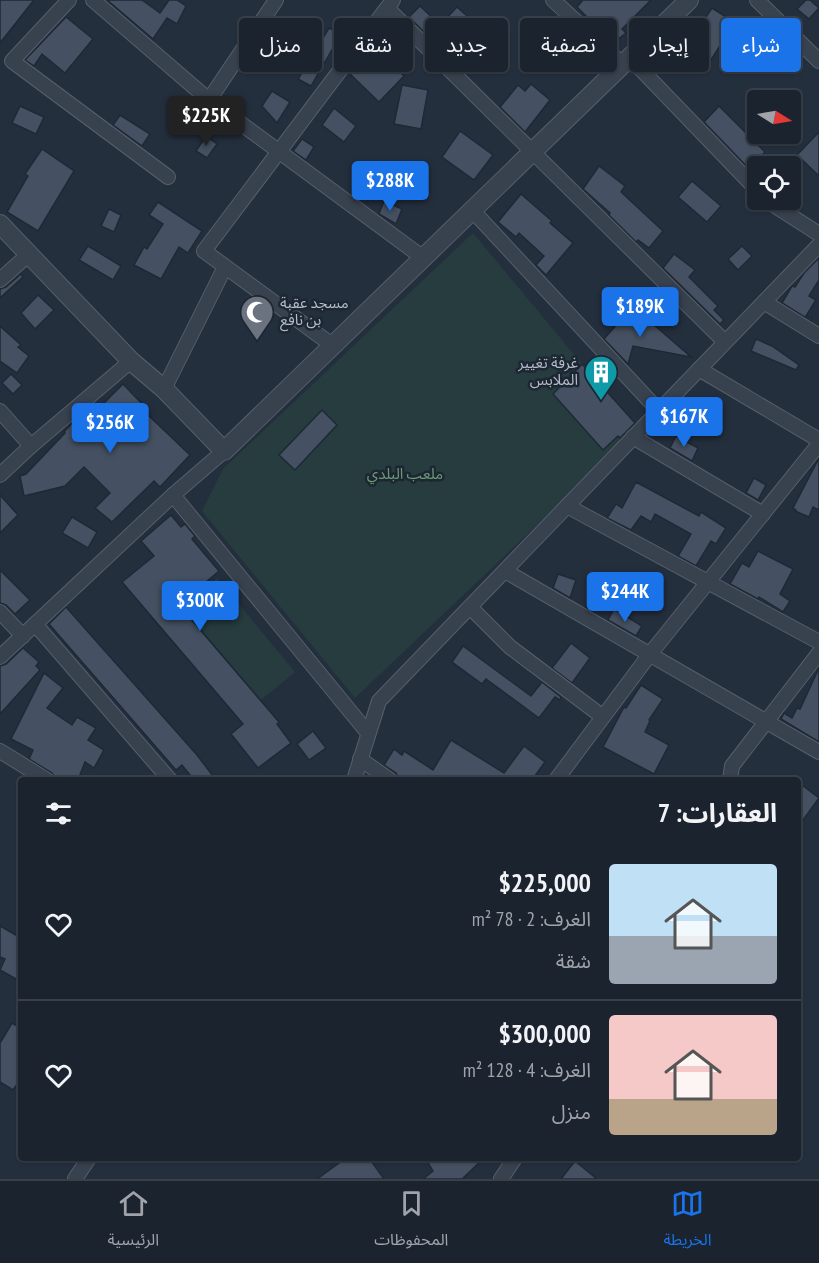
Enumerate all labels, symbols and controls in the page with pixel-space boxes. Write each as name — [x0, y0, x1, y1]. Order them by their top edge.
chip: منزل — [239, 18, 322, 72]
chip: شقة — [334, 18, 413, 72]
chip: جديد — [425, 18, 508, 72]
chip: تصفية — [520, 18, 617, 72]
chip: إيجار — [629, 18, 709, 72]
chip: شراء — [721, 18, 801, 72]
north arrow — [747, 90, 801, 144]
map controls — [747, 90, 801, 210]
pin: $225K — [164, 96, 248, 147]
text: $225K — [182, 102, 230, 128]
button: locate — [747, 156, 801, 210]
pin: $288K — [348, 161, 432, 212]
text: $288K — [366, 167, 414, 193]
pin: $189K — [598, 287, 682, 338]
place label: مسجد عقبة بن نافع — [280, 293, 349, 332]
text: $189K — [616, 293, 664, 319]
mosque icon: مسجد عقبة بن نافع — [239, 294, 275, 341]
place label: غرفة تغيير الملابس — [517, 353, 578, 389]
building icon: غرفة تغيير الملابس — [583, 354, 619, 401]
pin: $167K — [642, 397, 726, 448]
pin: $256K — [68, 403, 152, 454]
text: $167K — [660, 403, 708, 429]
text: $256K — [86, 409, 134, 435]
park label: ملعب البلدي — [367, 464, 443, 485]
pin: $244K — [583, 572, 667, 623]
text: $244K — [601, 578, 649, 604]
pin: $300K — [158, 581, 242, 632]
text: $300K — [176, 587, 224, 613]
text: العقارات: 7 — [658, 796, 777, 829]
icon: filters — [42, 797, 75, 830]
text: $225,000 — [498, 866, 591, 899]
icon: home — [657, 888, 729, 960]
text: الغرف: 2 · 78 m² — [472, 906, 591, 932]
icon: heart — [42, 908, 75, 941]
text: شقة — [556, 948, 591, 974]
text: $300,000 — [498, 1017, 591, 1050]
icon: home — [657, 1039, 729, 1111]
text: الغرف: 4 · 128 m² — [463, 1057, 591, 1083]
icon: heart — [42, 1059, 75, 1092]
text: منزل — [552, 1099, 591, 1125]
tab: الرئيسية — [108, 1187, 159, 1257]
tab: المحفوظات — [374, 1187, 448, 1257]
tab: الخريطة — [664, 1187, 711, 1257]

